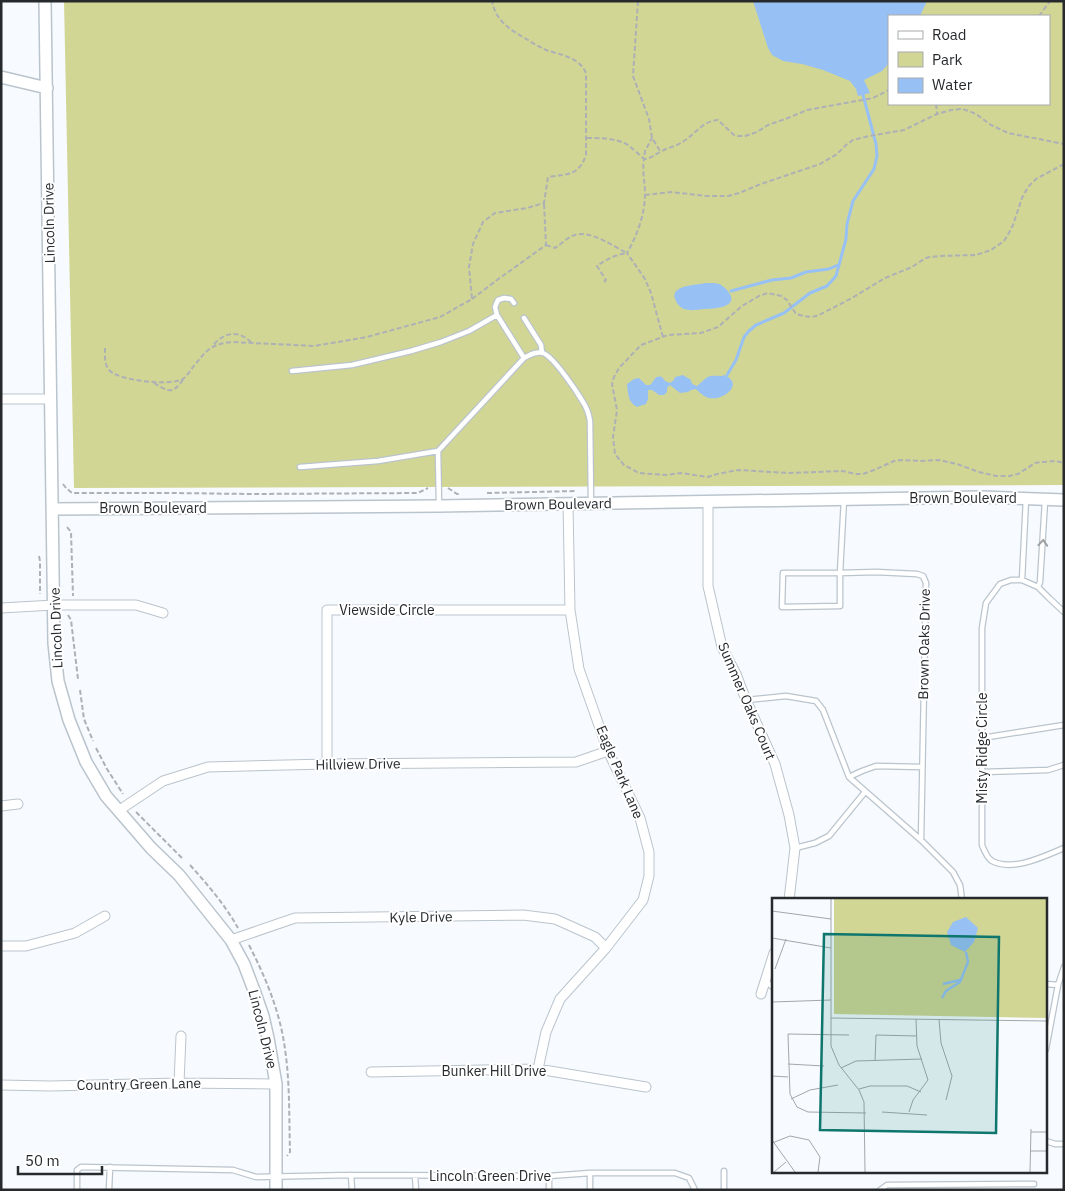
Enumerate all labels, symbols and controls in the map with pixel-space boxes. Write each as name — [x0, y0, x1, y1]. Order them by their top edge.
legend — [888, 15, 1050, 105]
text: Road — [932, 25, 967, 44]
text: Park — [932, 50, 962, 69]
text: Water — [932, 75, 973, 94]
street label: Lincoln Drive — [39, 182, 59, 264]
street label: Brown Boulevard — [909, 489, 1017, 507]
street label: Brown Boulevard — [504, 494, 612, 514]
street label: Brown Boulevard — [99, 499, 207, 517]
one-way arrow — [1037, 539, 1048, 547]
street label: Lincoln Drive — [46, 587, 66, 669]
street label: Brown Oaks Drive — [914, 588, 934, 700]
street label: Viewside Circle — [339, 601, 435, 619]
street label: Summer Oaks Court — [714, 639, 780, 763]
street label: Misty Ridge Circle — [973, 692, 991, 804]
street label: Eagle Park Lane — [592, 723, 648, 822]
street label: Hillview Drive — [315, 754, 401, 774]
inset map — [772, 898, 1048, 1174]
street label: Kyle Drive — [389, 907, 453, 927]
street label: Lincoln Drive — [244, 988, 282, 1071]
street label: Bunker Hill Drive — [441, 1062, 547, 1080]
street label: Country Green Lane — [77, 1074, 202, 1094]
scale bar — [18, 1144, 101, 1176]
text: 50 m — [25, 1151, 60, 1170]
street label: Lincoln Green Drive — [429, 1167, 551, 1185]

